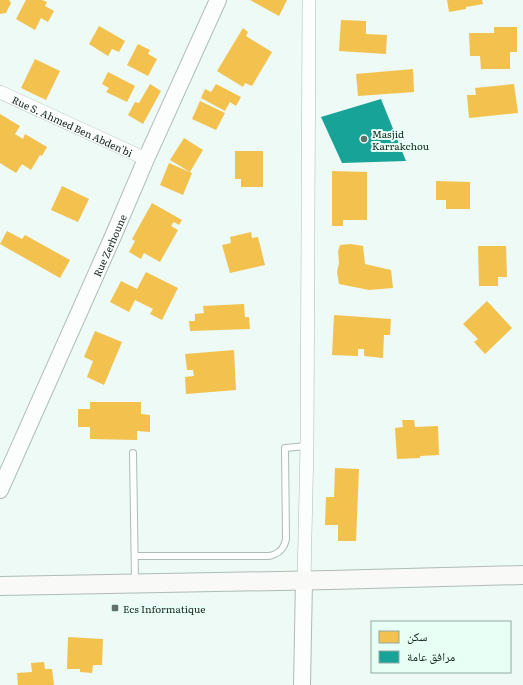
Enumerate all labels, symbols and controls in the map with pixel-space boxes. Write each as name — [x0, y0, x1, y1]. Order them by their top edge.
street label: Rue S. Ahmed Ben Abden'bi — [10, 91, 136, 160]
place label: Masjid Karrakchou — [372, 126, 430, 153]
marker: Masjid Karrakchou — [359, 134, 369, 144]
street label: Rue Zerhoune — [89, 211, 129, 279]
place label: Ecs Informatique — [123, 601, 205, 616]
marker: Ecs Informatique — [110, 603, 120, 613]
legend — [371, 621, 511, 673]
text: سكن — [407, 627, 428, 645]
text: مرافق عامة — [407, 647, 455, 665]

